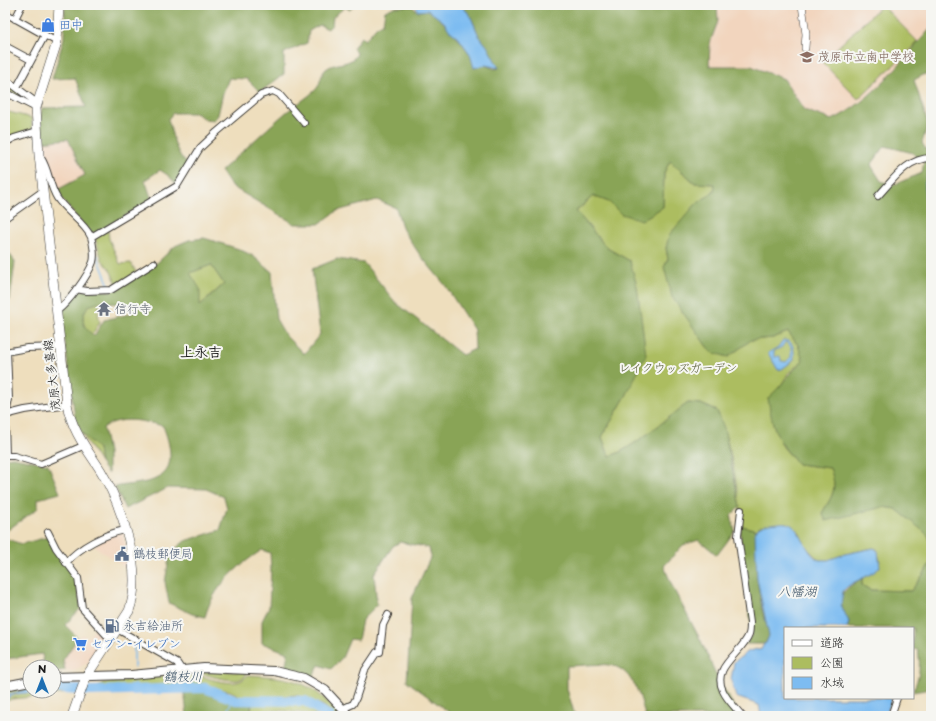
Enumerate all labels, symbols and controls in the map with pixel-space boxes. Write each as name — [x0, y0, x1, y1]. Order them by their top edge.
place label: 田中 — [59, 15, 83, 33]
shop icon: 田中 — [40, 17, 56, 33]
place label: 茂原市立南中学校 — [818, 47, 914, 65]
school or university icon: 茂原市立南中学校 — [799, 49, 815, 65]
place label: 信行寺 — [115, 299, 151, 317]
temple icon: 信行寺 — [96, 301, 112, 317]
street label: 茂原大多喜線 — [38, 338, 64, 412]
district label: 上永吉 — [180, 341, 222, 362]
park label: レイクウッズガーデン — [618, 358, 738, 376]
place label: 鶴枝郵便局 — [133, 544, 193, 562]
public building icon: 鶴枝郵便局 — [114, 546, 130, 562]
water label: 八幡湖 — [777, 581, 817, 600]
place label: 永吉給油所 — [123, 616, 183, 634]
fuel station icon: 永吉給油所 — [104, 618, 120, 634]
legend — [784, 627, 914, 699]
text: 道路 — [820, 633, 844, 651]
place label: セブン-イレブン — [91, 634, 181, 652]
supermarket icon: セブン-イレブン — [72, 636, 88, 652]
text: 公園 — [820, 653, 844, 671]
north arrow — [22, 659, 62, 699]
text: N — [38, 660, 47, 677]
water label: 鶴枝川 — [163, 666, 203, 685]
text: 水域 — [820, 673, 844, 691]

